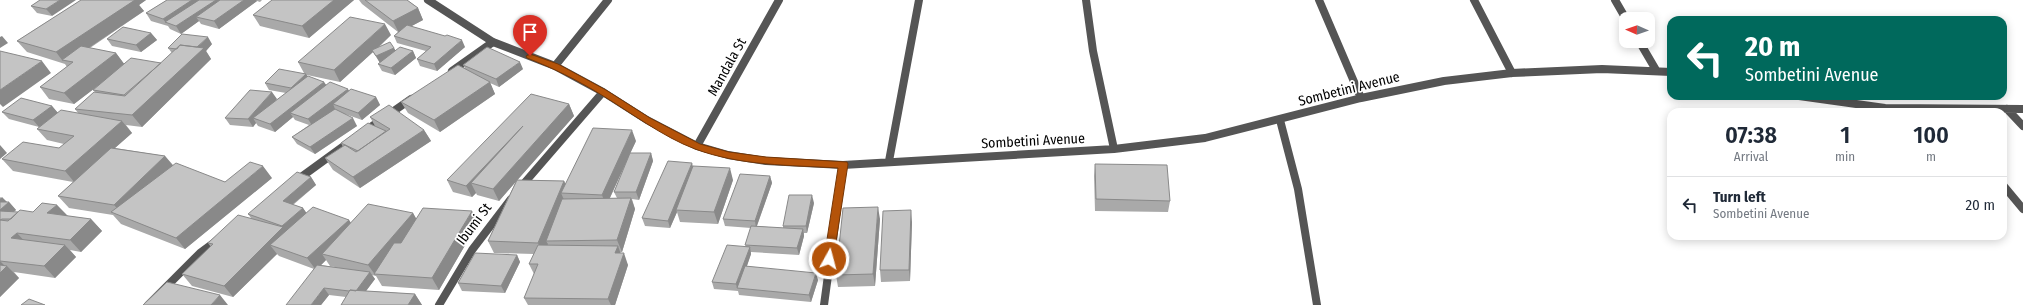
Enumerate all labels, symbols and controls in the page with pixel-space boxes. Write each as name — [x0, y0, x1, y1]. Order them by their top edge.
north arrow — [1619, 12, 1655, 48]
map controls — [1619, 12, 1655, 48]
pin — [513, 15, 547, 56]
icon: arrive — [519, 21, 541, 43]
text: 20 m — [1745, 30, 1800, 63]
icon: left — [1679, 32, 1731, 84]
street label: Mandala St — [704, 35, 750, 99]
text: Sombetini Avenue — [1745, 64, 1878, 86]
street label: Sombetini Avenue — [1297, 68, 1401, 110]
text: 07:38 — [1725, 121, 1777, 149]
text: 1 — [1840, 121, 1850, 149]
text: 100 — [1913, 121, 1949, 149]
street label: Sombetini Avenue — [981, 130, 1085, 152]
text: Arrival — [1734, 149, 1768, 164]
text: min — [1835, 149, 1855, 164]
text: m — [1926, 149, 1936, 164]
text: Turn left — [1713, 188, 1766, 206]
icon: left — [1679, 194, 1701, 216]
text: 20 m — [1966, 196, 1995, 214]
street label: Ibumi St — [453, 200, 495, 248]
text: Sombetini Avenue — [1713, 206, 1809, 221]
position arrow — [808, 238, 850, 280]

